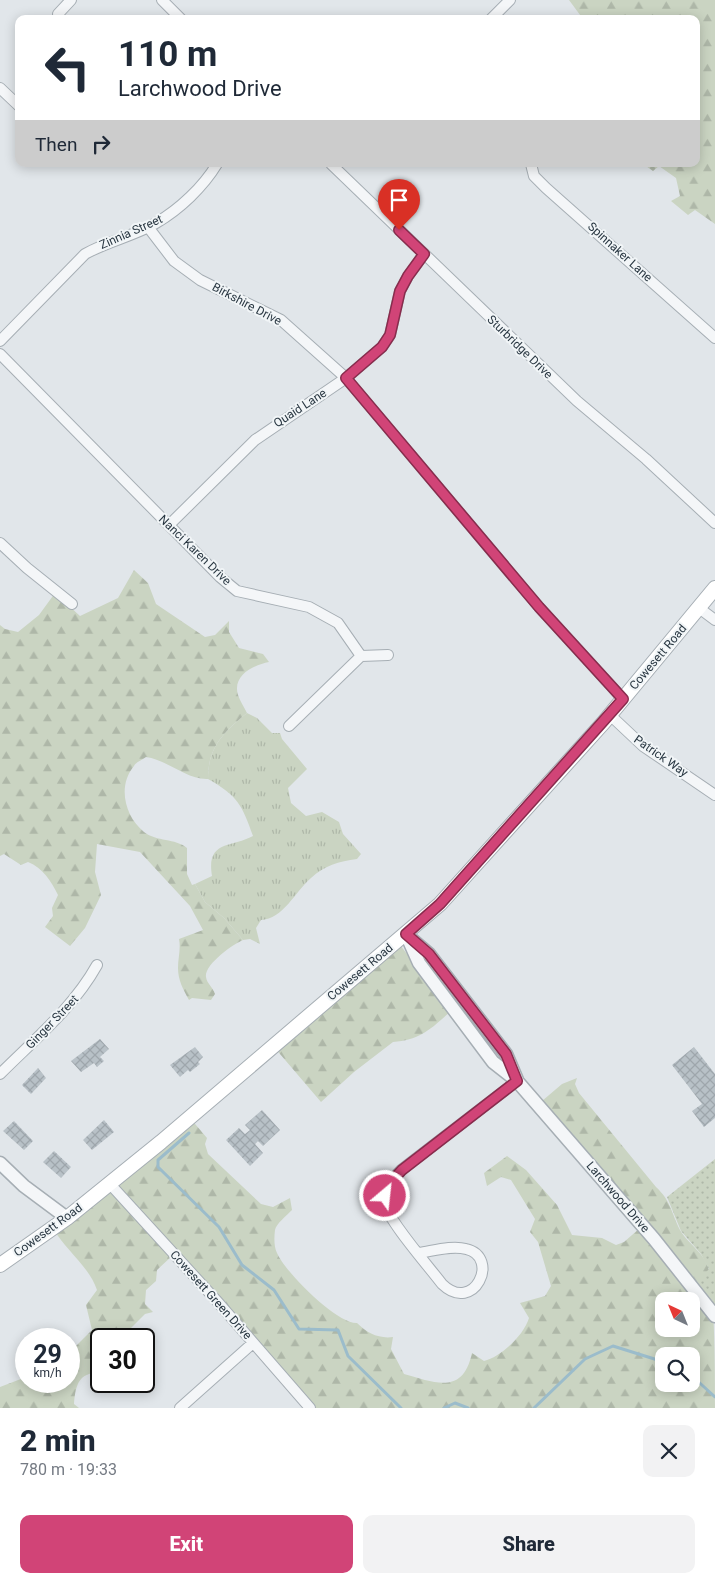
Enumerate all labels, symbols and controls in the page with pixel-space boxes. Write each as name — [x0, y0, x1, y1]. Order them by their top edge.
text: 110 m — [118, 34, 217, 75]
icon: left — [35, 35, 100, 100]
text: Larchwood Drive — [118, 76, 282, 101]
icon: right — [87, 130, 115, 158]
text: Then — [35, 133, 77, 156]
pin — [378, 179, 420, 230]
icon: arrive — [385, 186, 413, 214]
street label: Zinnia Street — [97, 212, 165, 252]
street label: Spinnaker Lane — [585, 219, 655, 285]
street label: Birkshire Drive — [210, 280, 284, 328]
street label: Sturbridge Drive — [484, 312, 556, 382]
street label: Quaid Lane — [271, 386, 329, 430]
street label: Nanci Karen Drive — [156, 512, 234, 588]
street label: Cowesett Road — [627, 621, 689, 693]
street label: Patrick Way — [631, 732, 691, 780]
street label: Cowesett Road — [324, 941, 396, 1003]
street label: Ginger Street — [23, 992, 81, 1052]
street label: Larchwood Drive — [583, 1159, 653, 1235]
position arrow — [358, 1169, 410, 1221]
street label: Cowesett Road — [11, 1201, 85, 1259]
street label: Cowesett Green Drive — [167, 1248, 255, 1342]
north arrow — [655, 1292, 700, 1338]
map controls — [655, 1292, 700, 1392]
speed limit sign: 30 — [90, 1328, 155, 1393]
text: 29 — [33, 1340, 62, 1369]
button: search — [655, 1347, 700, 1392]
text: km/h — [33, 1366, 62, 1380]
text: 2 min — [20, 1423, 96, 1458]
button: close — [643, 1425, 695, 1477]
text: 780 m · 19:33 — [20, 1460, 117, 1479]
button: Exit — [20, 1515, 353, 1573]
button: Share — [363, 1515, 695, 1573]

